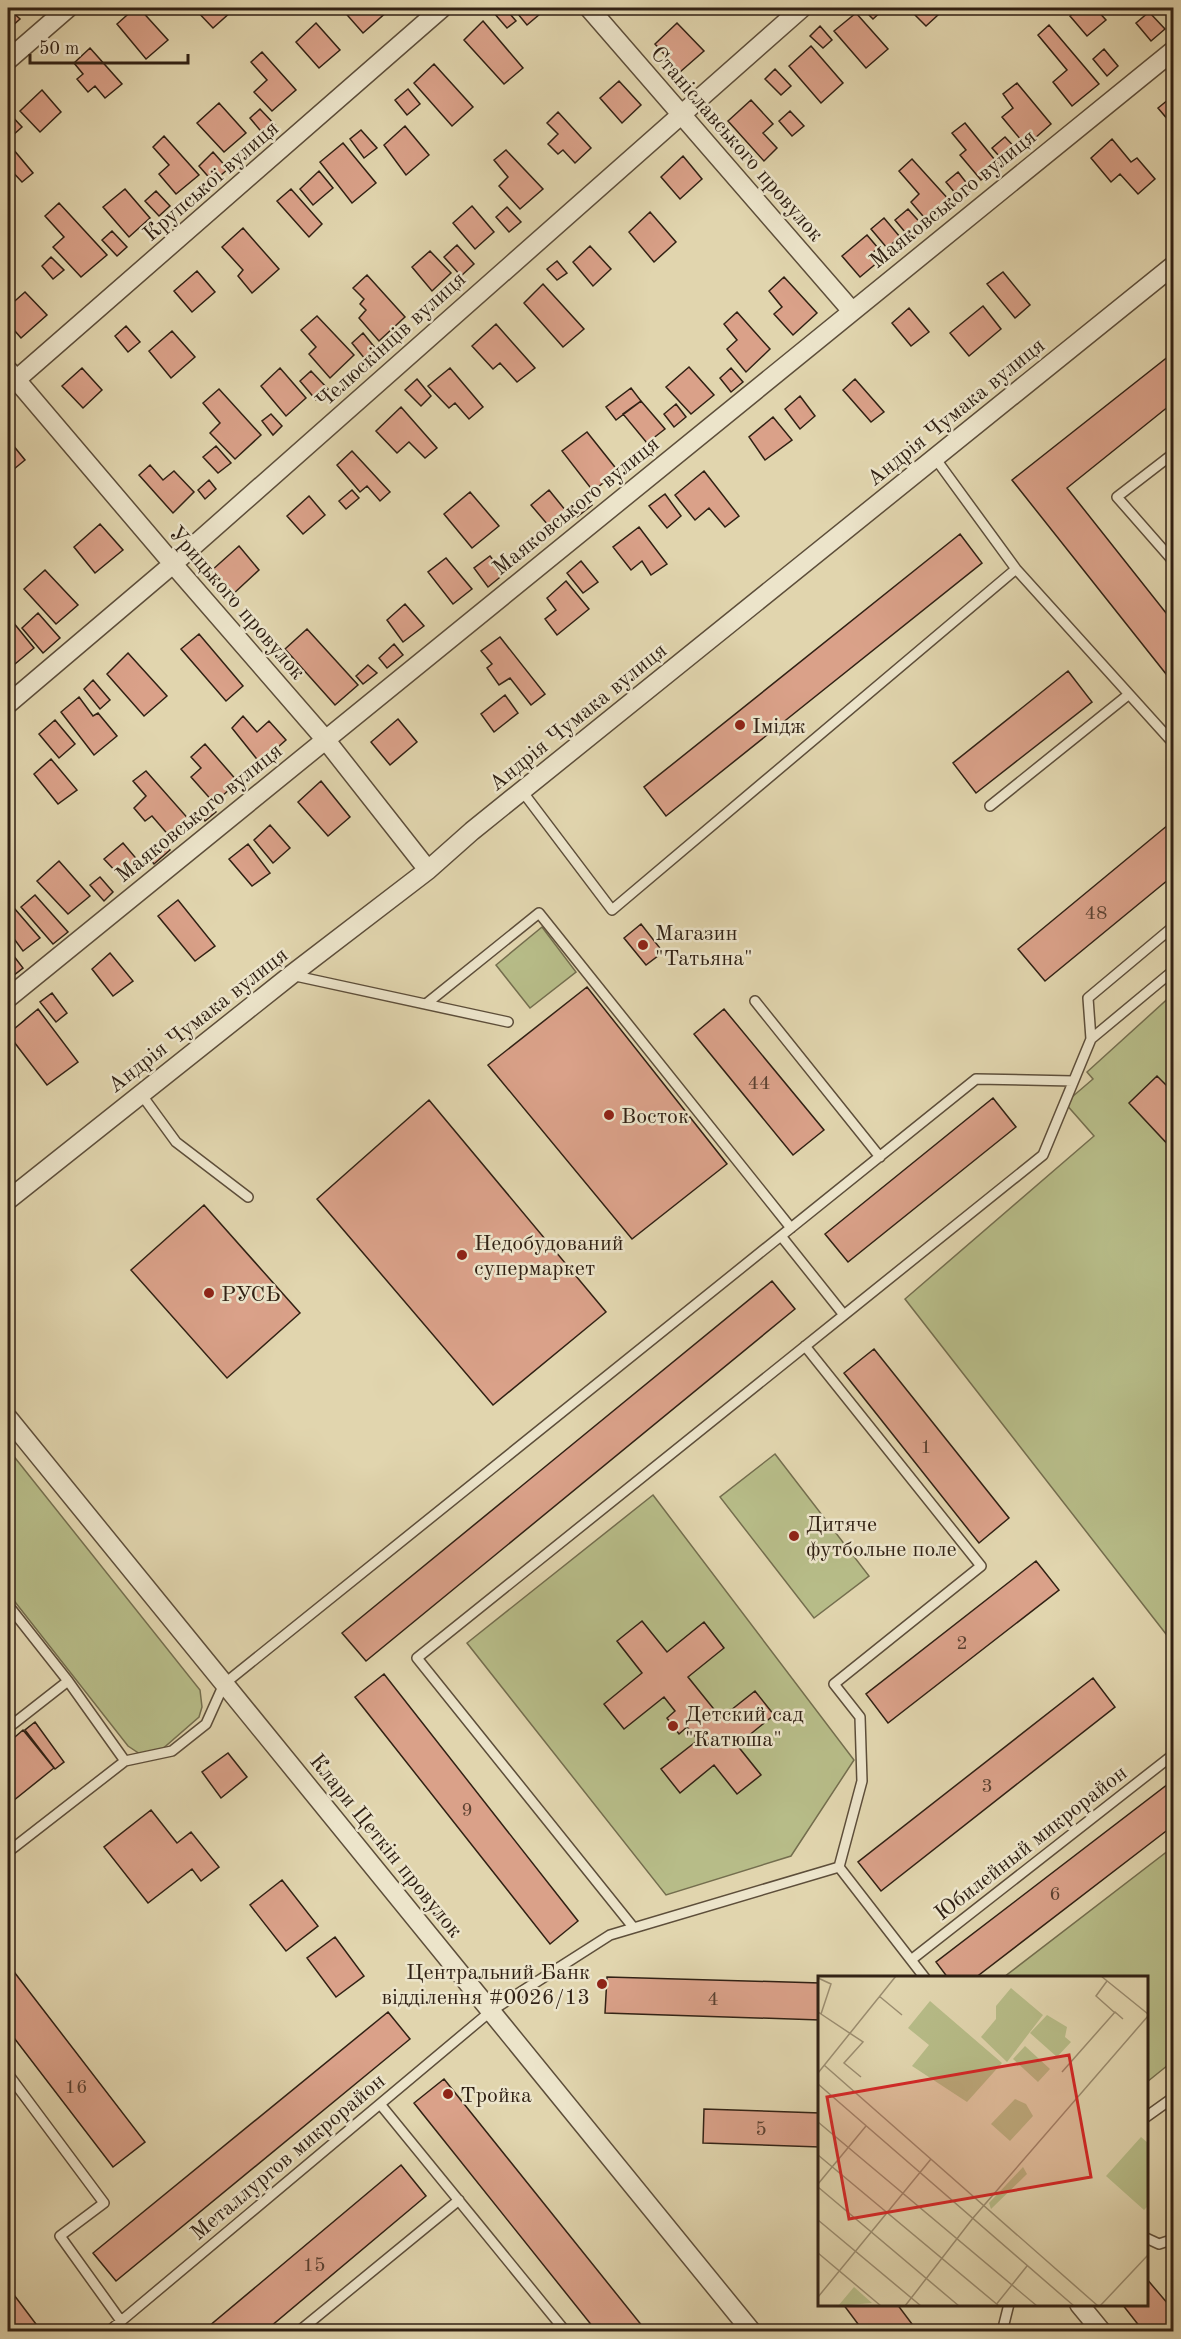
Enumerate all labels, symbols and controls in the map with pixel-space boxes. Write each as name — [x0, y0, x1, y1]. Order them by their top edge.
scale bar — [30, 27, 188, 65]
text: 50 m — [39, 40, 79, 58]
street label: Станіславського провулок — [646, 43, 827, 246]
street label: Крупської вулиця — [140, 117, 283, 246]
street label: Маяковського вулиця — [866, 126, 1041, 273]
street label: Челюскінців вулиця — [312, 268, 470, 413]
street label: Андрія Чумака вулиця — [863, 334, 1049, 491]
street label: Маяковського вулиця — [489, 433, 664, 580]
street label: Урицького провулок — [164, 522, 309, 684]
street label: Андрія Чумака вулиця — [485, 639, 671, 796]
place label: Імідж — [752, 716, 806, 738]
marker: Імідж — [733, 718, 747, 732]
street label: Маяковського вулиця — [112, 740, 287, 887]
house number: 48 — [1084, 904, 1108, 924]
place label: Магазин "Татьяна" — [655, 923, 753, 970]
marker: Магазин "Татьяна" — [636, 938, 650, 952]
street label: Андрія Чумака вулиця — [104, 944, 292, 1097]
house number: 44 — [747, 1074, 771, 1094]
place label: Восток — [621, 1106, 689, 1128]
marker: Восток — [602, 1108, 616, 1122]
place label: Недобудований супермаркет — [474, 1233, 624, 1280]
marker: Недобудований супермаркет — [455, 1248, 469, 1262]
place label: РУСЬ — [221, 1284, 281, 1306]
marker: РУСЬ — [202, 1286, 216, 1300]
house number: 1 — [920, 1438, 932, 1458]
place label: Дитяче футбольне поле — [806, 1514, 957, 1561]
marker: Дитяче футбольне поле — [787, 1529, 801, 1543]
house number: 2 — [956, 1634, 968, 1654]
place label: Детский сад "Катюша" — [685, 1704, 804, 1751]
marker: Детский сад "Катюша" — [666, 1719, 680, 1733]
street label: Клари Цеткін провулок — [305, 1750, 466, 1942]
street label: Юбилейный микрорайон — [931, 1762, 1132, 1925]
house number: 3 — [981, 1777, 993, 1797]
house number: 9 — [461, 1801, 473, 1821]
house number: 6 — [1049, 1885, 1061, 1905]
place label: Центральний Банк відділення #0026/13 — [382, 1962, 590, 2009]
inset map — [818, 1976, 1148, 2306]
marker: Центральний Банк відділення #0026/13 — [595, 1977, 609, 1991]
house number: 4 — [707, 1990, 719, 2010]
street label: Металлургов микрорайон — [187, 2070, 390, 2245]
house number: 16 — [64, 2078, 88, 2098]
place label: Тройка — [460, 2085, 532, 2107]
marker: Тройка — [441, 2087, 455, 2101]
house number: 5 — [755, 2120, 767, 2140]
house number: 15 — [302, 2256, 326, 2276]

